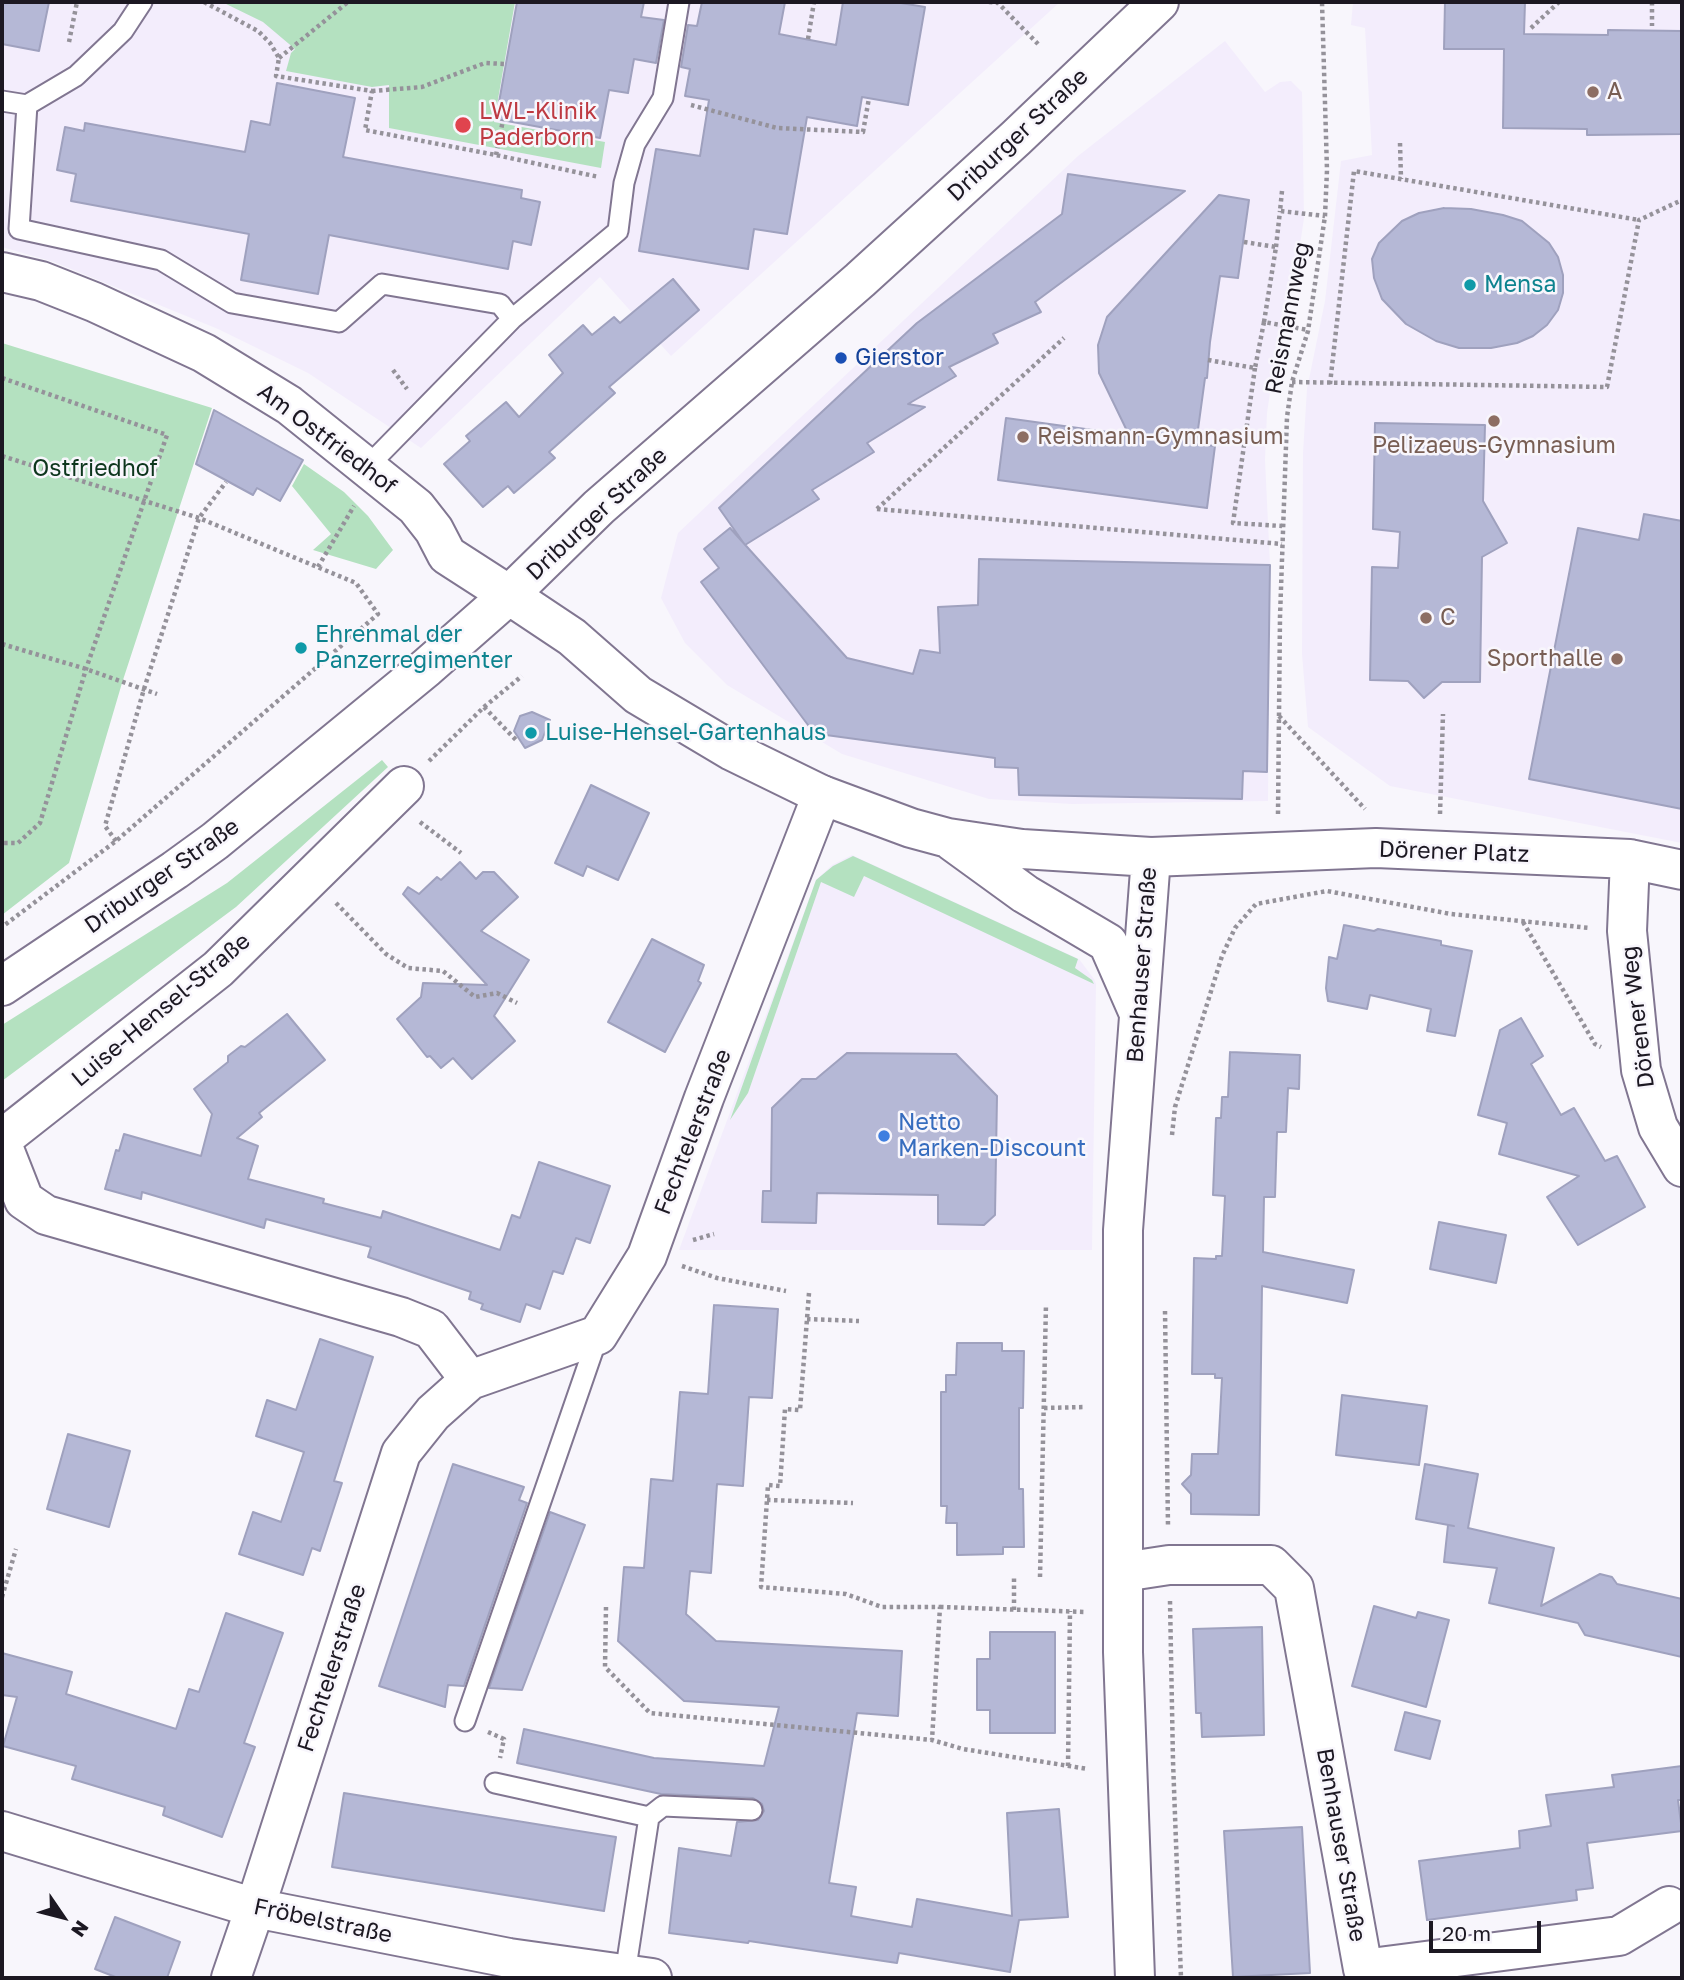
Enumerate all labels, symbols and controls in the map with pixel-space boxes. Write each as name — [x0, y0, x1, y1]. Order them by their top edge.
street label: Driburger Straße — [942, 63, 1094, 207]
place label: A — [1607, 78, 1622, 106]
marker: A — [1585, 84, 1601, 100]
place label: LWL-Klinik Paderborn — [479, 98, 597, 152]
marker: LWL-Klinik Paderborn — [453, 115, 473, 135]
street label: Reismannweg — [1260, 240, 1316, 396]
place label: Mensa — [1484, 271, 1556, 299]
marker: Mensa — [1462, 277, 1478, 293]
place label: Gierstor — [855, 344, 944, 372]
marker: Gierstor — [833, 350, 849, 366]
street label: Am Ostfriedhof — [252, 378, 402, 500]
marker: Pelizaeus-Gymnasium — [1486, 413, 1502, 429]
place label: Reismann-Gymnasium — [1037, 423, 1284, 451]
marker: Reismann-Gymnasium — [1015, 429, 1031, 445]
place label: Pelizaeus-Gymnasium — [1372, 432, 1616, 460]
street label: Driburger Straße — [521, 442, 673, 586]
park label: Ostfriedhof — [32, 455, 158, 483]
place label: C — [1440, 604, 1456, 632]
marker: C — [1418, 610, 1434, 626]
place label: Ehrenmal der Panzerregimenter — [315, 621, 513, 675]
marker: Ehrenmal der Panzerregimenter — [293, 640, 309, 656]
place label: Sporthalle — [1487, 645, 1603, 673]
marker: Sporthalle — [1609, 651, 1625, 667]
place label: Luise-Hensel-Gartenhaus — [545, 719, 826, 747]
marker: Luise-Hensel-Gartenhaus — [523, 725, 539, 741]
street label: Driburger Straße — [79, 812, 245, 940]
street label: Dörener Platz — [1378, 836, 1530, 868]
street label: Benhauser Straße — [1121, 866, 1163, 1064]
street label: Luise-Hensel-Straße — [66, 927, 256, 1093]
street label: Dörener Weg — [1616, 944, 1660, 1090]
street label: Fechtelerstraße — [649, 1045, 737, 1219]
place label: Netto Marken-Discount — [898, 1109, 1086, 1163]
marker: Netto Marken-Discount — [876, 1128, 892, 1144]
street label: Fechtelerstraße — [292, 1581, 372, 1755]
street label: Benhauser Straße — [1310, 1746, 1372, 1944]
north arrow — [28, 1882, 98, 1952]
street label: Fröbelstraße — [251, 1893, 395, 1949]
scale bar — [1432, 1906, 1544, 1950]
text: N — [67, 1917, 94, 1942]
text: 20 m — [1442, 1920, 1491, 1946]

